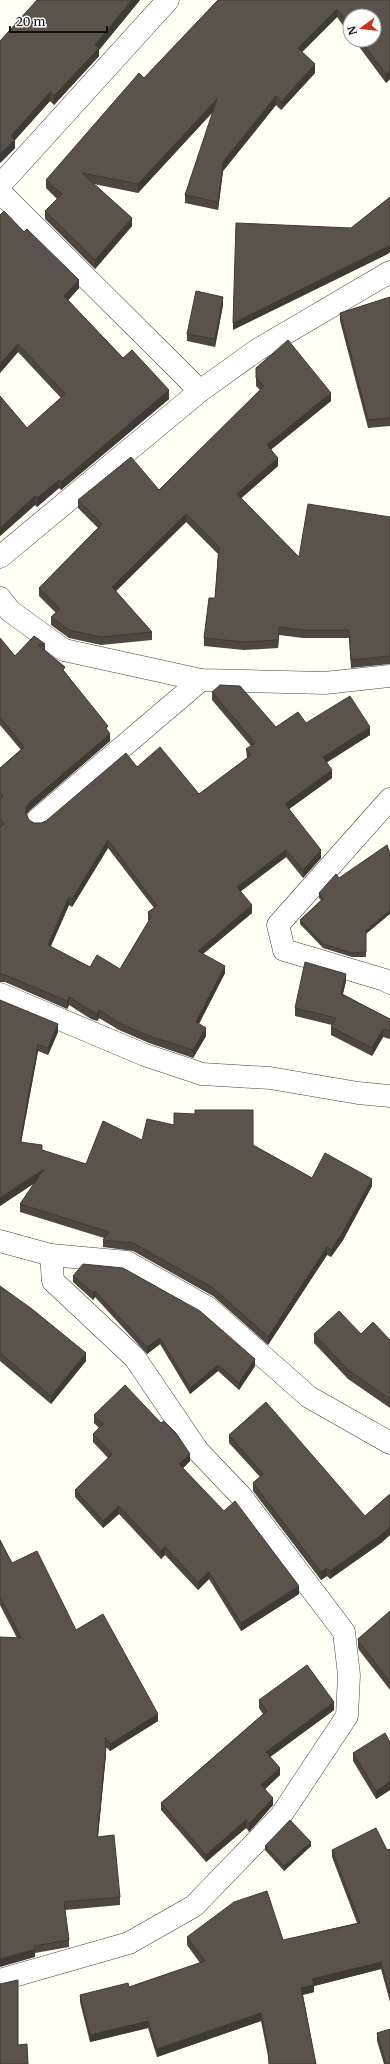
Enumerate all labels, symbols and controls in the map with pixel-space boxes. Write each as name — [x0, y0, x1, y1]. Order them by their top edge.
scale bar — [10, 8, 107, 34]
north arrow — [342, 8, 382, 48]
text: 20 m — [16, 14, 45, 29]
text: N — [344, 24, 360, 37]

